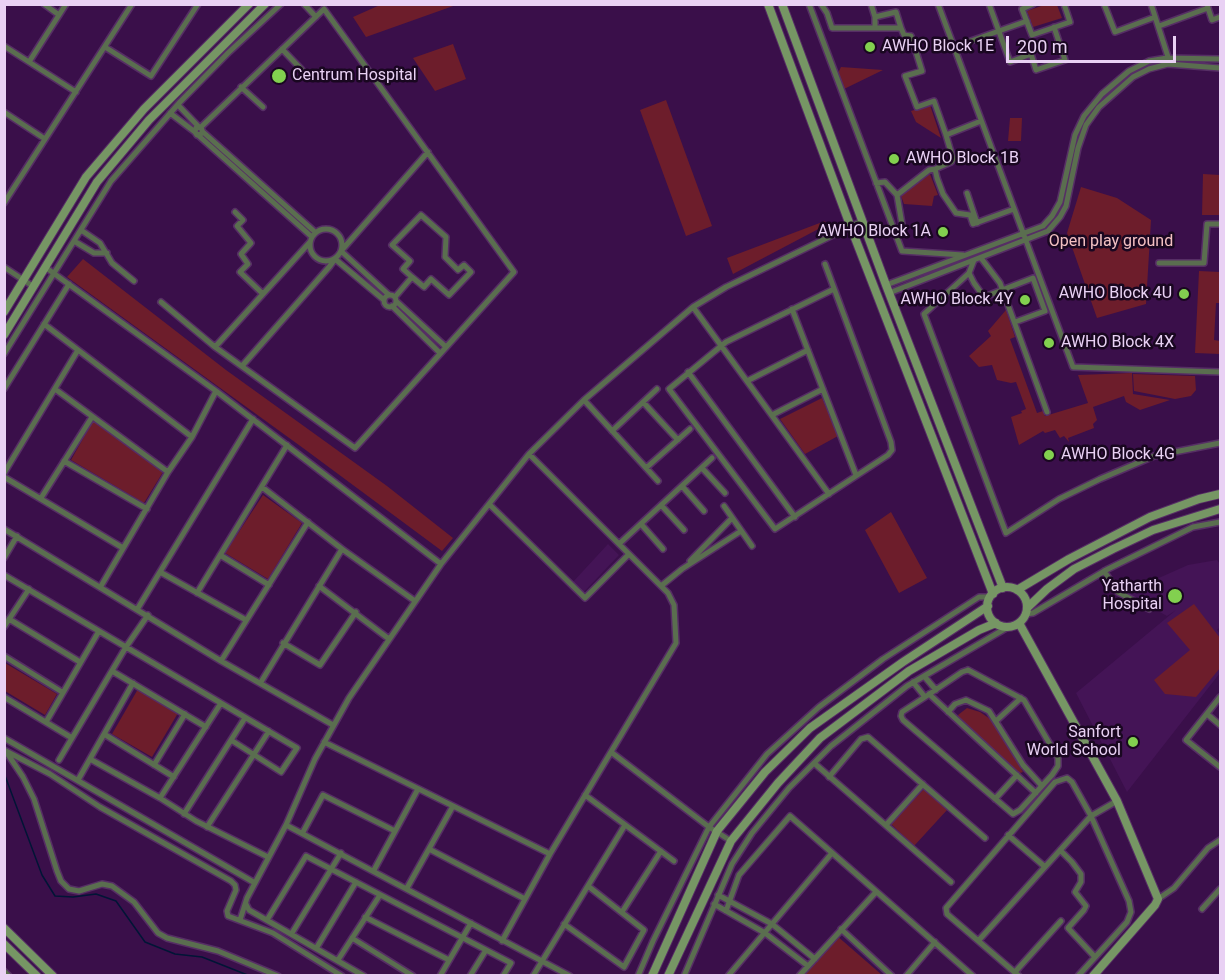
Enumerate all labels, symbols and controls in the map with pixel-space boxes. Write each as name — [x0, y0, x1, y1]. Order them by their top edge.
scale bar — [1009, 24, 1178, 62]
text: 200 m — [1017, 36, 1068, 57]
place label: AWHO Block 1E — [882, 37, 994, 57]
marker: AWHO Block 1E — [863, 40, 877, 54]
place label: Centrum Hospital — [292, 66, 417, 86]
marker: Centrum Hospital — [270, 67, 288, 85]
place label: AWHO Block 1B — [906, 149, 1019, 169]
marker: AWHO Block 1B — [887, 152, 901, 166]
place label: AWHO Block 1A — [818, 222, 931, 242]
marker: AWHO Block 1A — [936, 225, 950, 239]
park label: Open play ground — [1049, 232, 1173, 252]
place label: AWHO Block 4U — [1059, 284, 1172, 304]
marker: AWHO Block 4U — [1177, 287, 1191, 301]
place label: AWHO Block 4Y — [900, 290, 1013, 310]
marker: AWHO Block 4Y — [1018, 293, 1032, 307]
place label: AWHO Block 4X — [1061, 333, 1174, 353]
marker: AWHO Block 4X — [1042, 336, 1056, 350]
place label: AWHO Block 4G — [1061, 445, 1175, 465]
marker: AWHO Block 4G — [1042, 448, 1056, 462]
place label: Yatharth Hospital — [1102, 577, 1162, 615]
marker: Yatharth Hospital — [1166, 587, 1184, 605]
place label: Sanfort World School — [1027, 723, 1121, 761]
marker: Sanfort World School — [1126, 735, 1140, 749]

